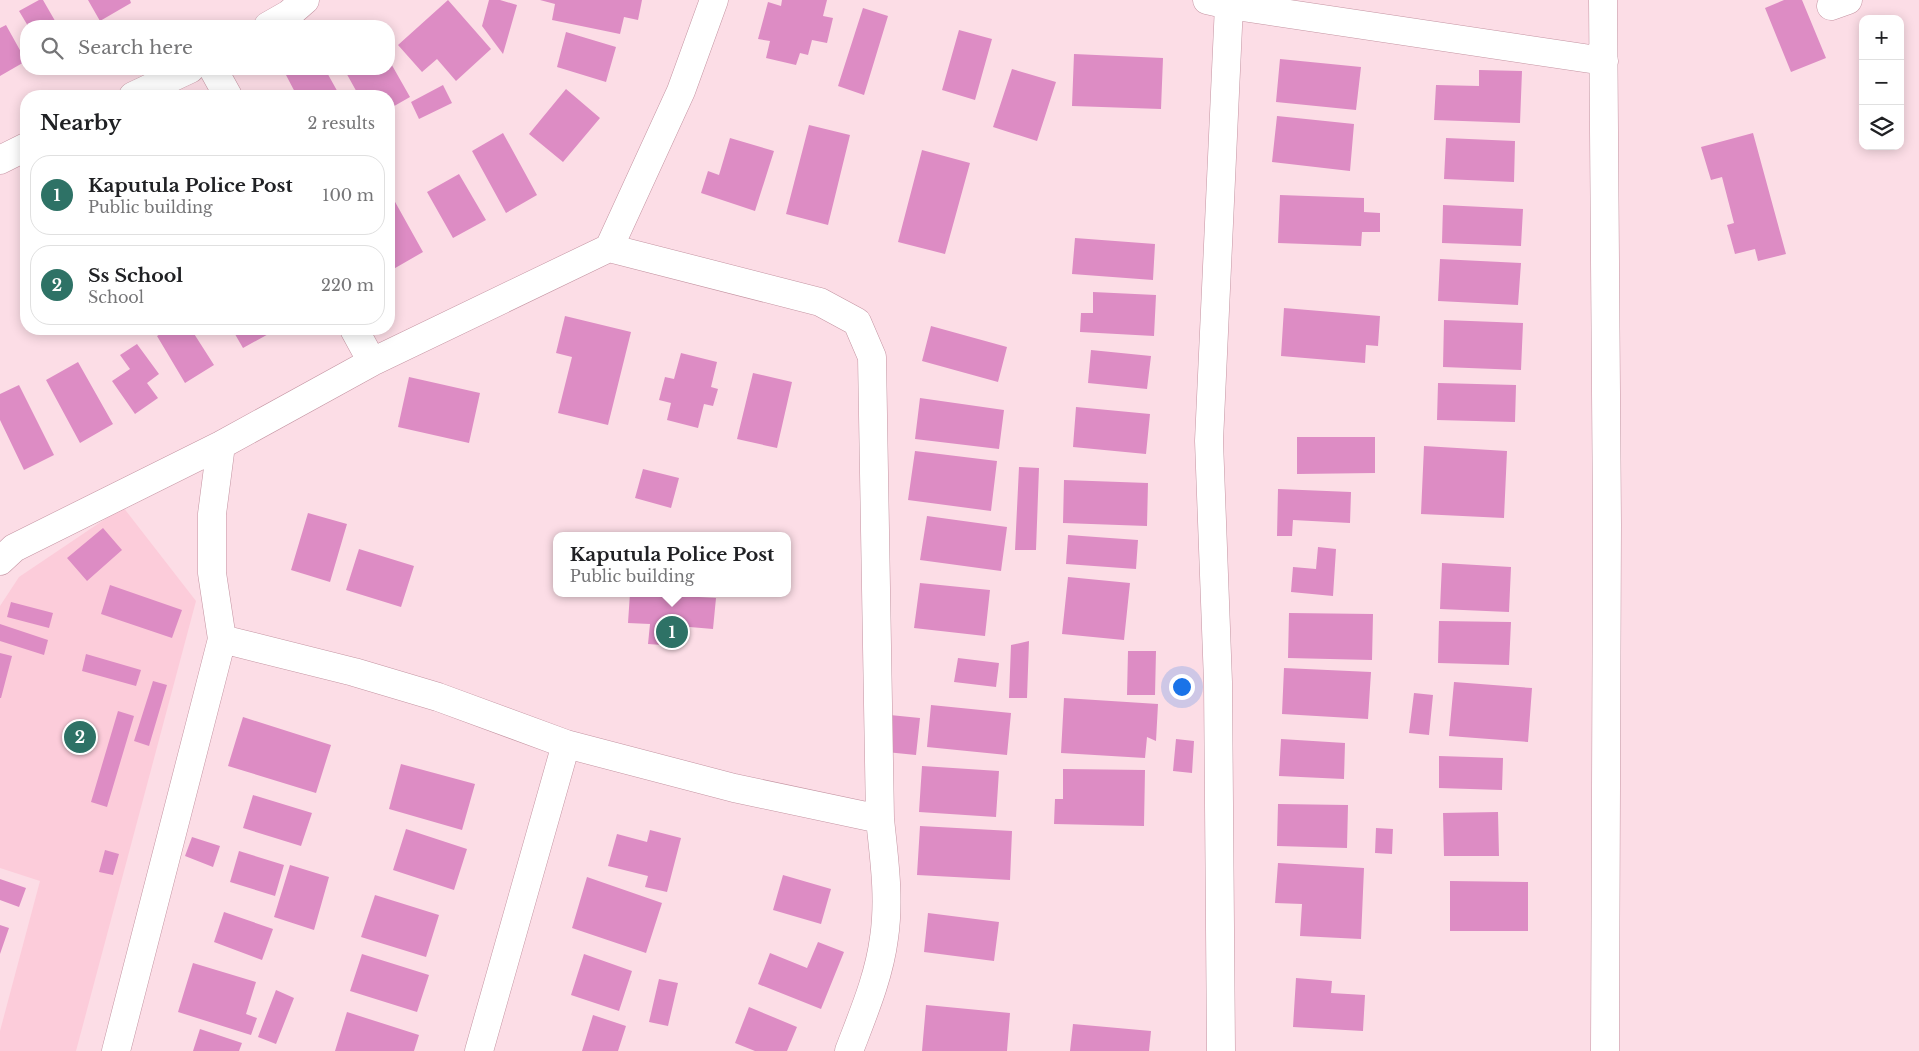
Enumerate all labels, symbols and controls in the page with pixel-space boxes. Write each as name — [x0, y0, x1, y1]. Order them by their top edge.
map controls — [1859, 15, 1904, 150]
button: + — [1859, 15, 1904, 60]
search box — [20, 20, 395, 75]
icon: search — [38, 34, 66, 62]
text: Search here — [78, 36, 193, 59]
button: − — [1859, 60, 1904, 105]
button: layers — [1859, 105, 1904, 150]
text: Nearby — [40, 110, 121, 136]
text: 2 results — [307, 113, 375, 133]
text: Kaputula Police Post — [88, 174, 293, 197]
text: 1 — [54, 185, 60, 205]
text: 100 m — [322, 185, 374, 205]
text: Public building — [88, 197, 213, 217]
text: Ss School — [88, 264, 183, 287]
text: 2 — [52, 275, 62, 295]
text: 220 m — [321, 275, 374, 295]
text: School — [88, 287, 144, 307]
popup — [553, 532, 791, 597]
text: Kaputula Police Post — [570, 543, 774, 566]
text: Public building — [570, 566, 694, 586]
pin: 1 — [656, 613, 688, 651]
your location — [1169, 674, 1195, 700]
pin: 2 — [64, 718, 96, 756]

